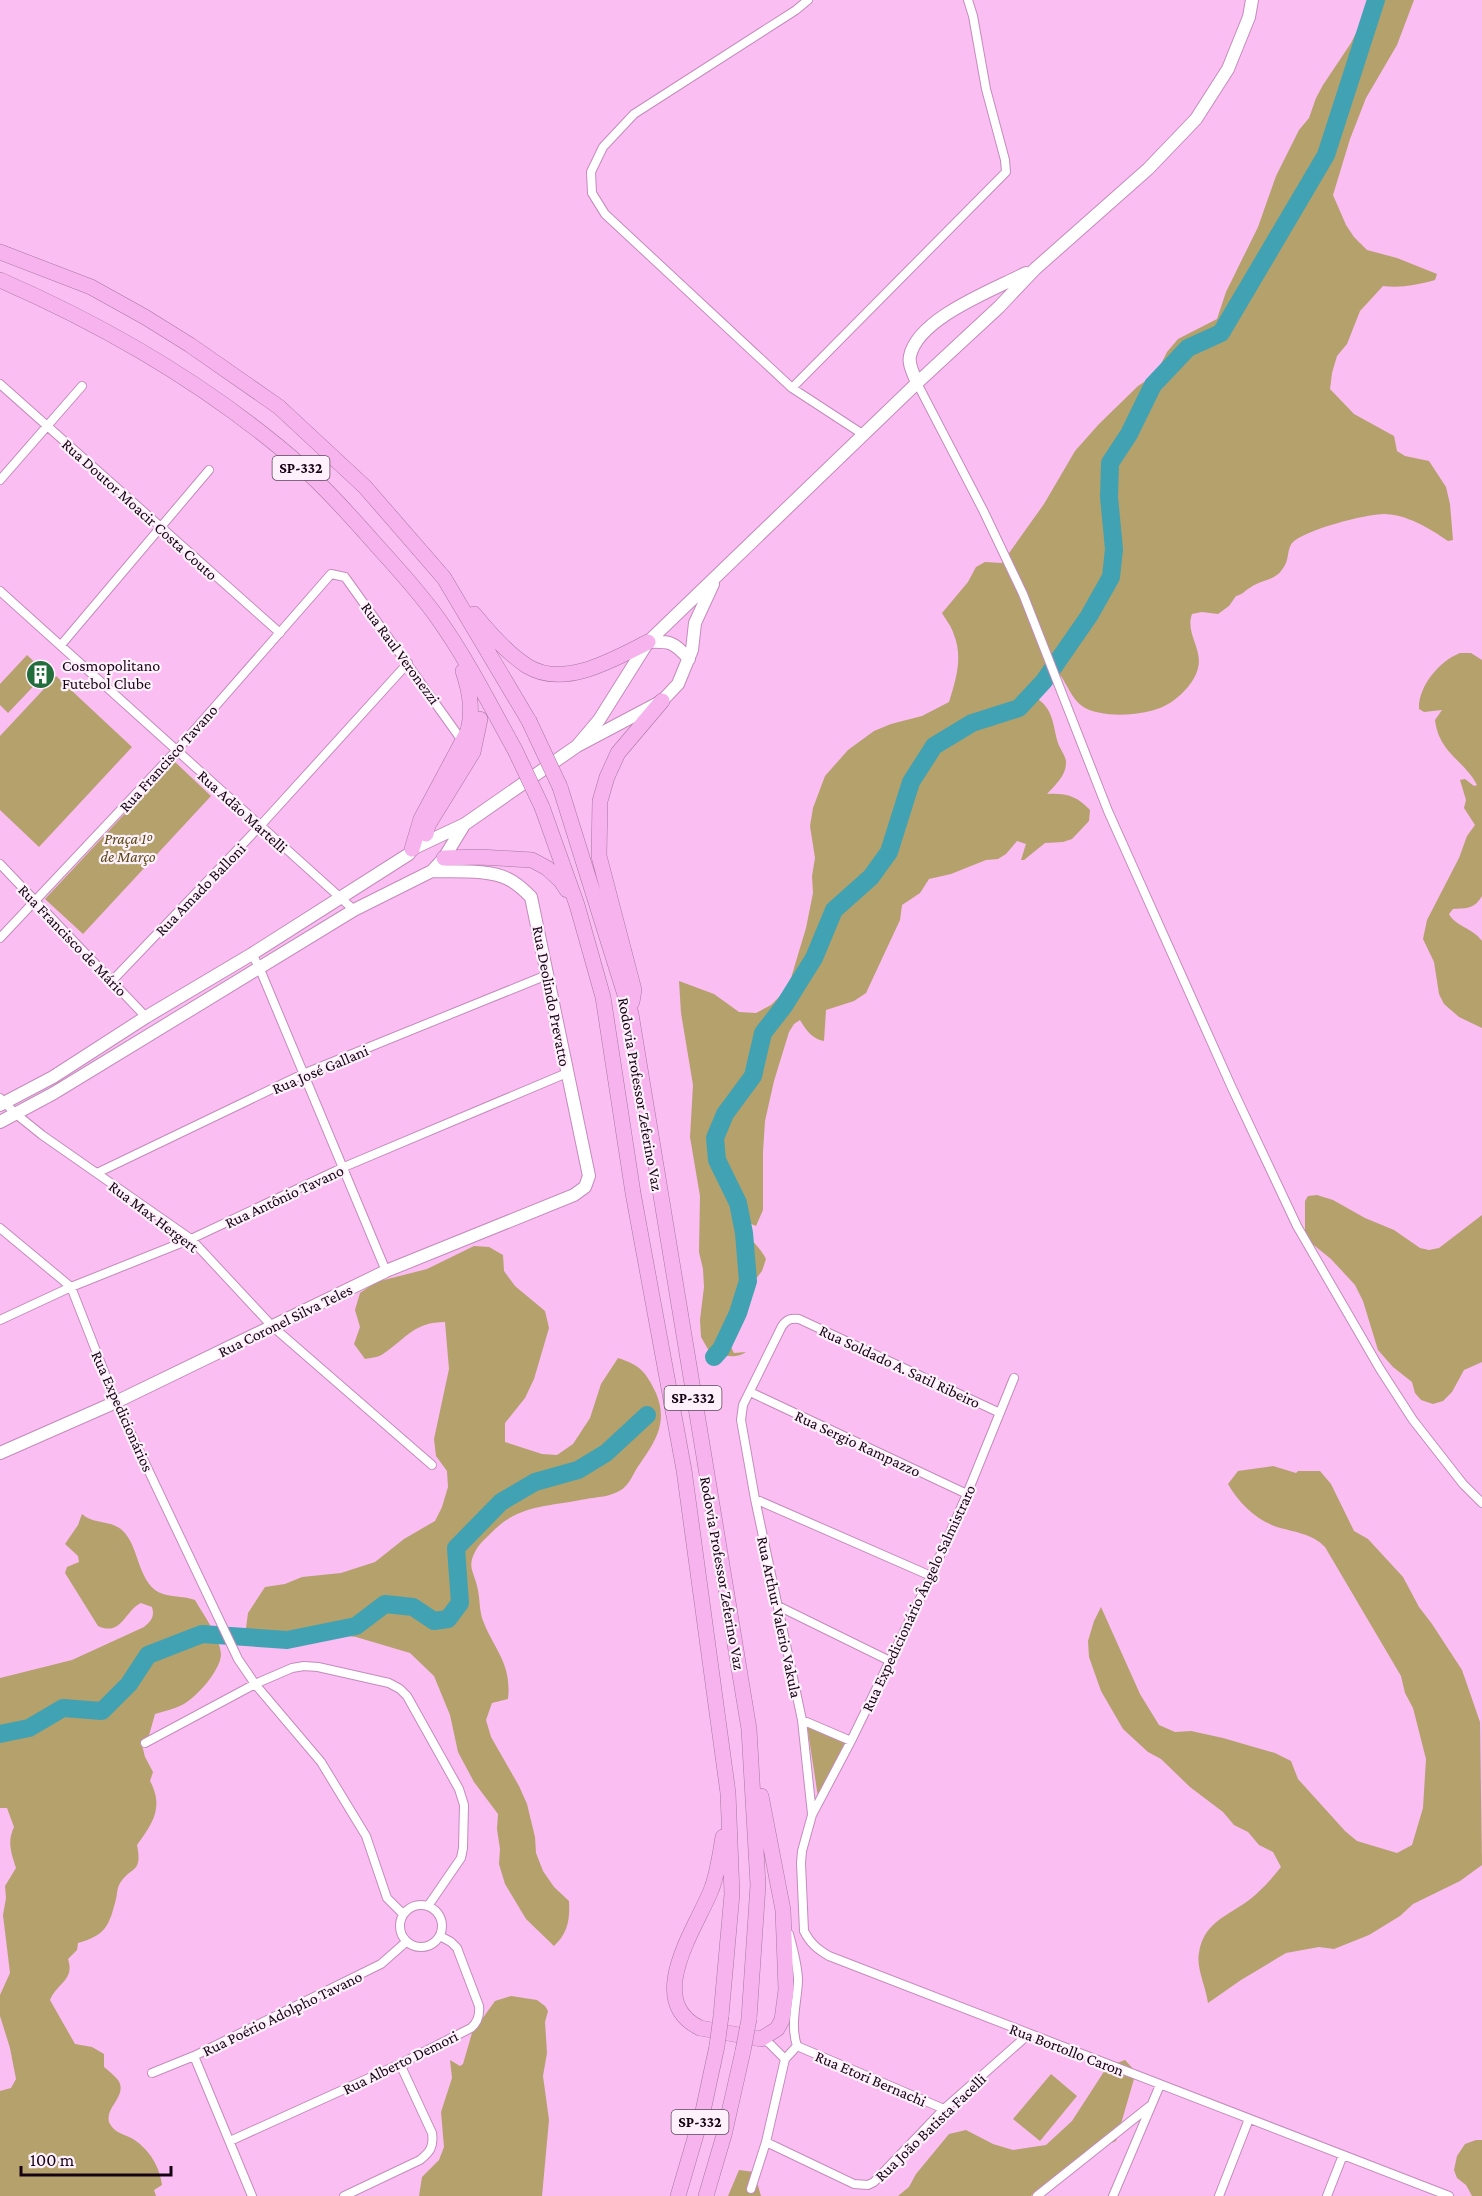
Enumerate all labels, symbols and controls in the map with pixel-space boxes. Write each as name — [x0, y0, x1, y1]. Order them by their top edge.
street label: Rua Doutor Moacir Costa Couto — [59, 435, 221, 584]
road number: SP-332 — [272, 456, 330, 480]
street label: Rua Raul Veronezzi — [358, 599, 443, 707]
place label: Cosmopolitano Futebol Clube — [62, 657, 160, 692]
building icon: Cosmopolitano Futebol Clube — [25, 658, 57, 690]
street label: Rua Francisco Tavano — [116, 701, 221, 815]
street label: Rua Adão Martelli — [194, 767, 291, 856]
park label: Praça 1º de Março — [100, 830, 156, 866]
street label: Rua Amado Balloni — [152, 840, 249, 939]
street label: Rua Francisco de Mário — [15, 881, 130, 1000]
street label: Rua Deolindo Prevatto — [530, 924, 574, 1068]
street label: Rodovia Professor Zeferino Vaz — [615, 996, 666, 1192]
street label: Rua José Gallani — [270, 1042, 371, 1098]
street label: Rua Antônio Tavano — [222, 1162, 346, 1231]
street label: Rua Max Hergert — [105, 1177, 202, 1257]
street label: Rua Coronel Silva Teles — [215, 1281, 355, 1360]
street label: Rua Soldado A. Satil Ribeiro — [817, 1322, 983, 1411]
street label: Rua Expedicionários — [87, 1348, 157, 1475]
road number: SP-332 — [664, 1386, 722, 1410]
street label: Rua Sergio Rampazzo — [792, 1407, 923, 1481]
street label: Rodovia Professor Zeferino Vaz — [697, 1475, 748, 1671]
street label: Rua Expedicionário Ângelo Salmistraro — [858, 1482, 980, 1715]
street label: Rua Arthur Valerio Vakula — [754, 1535, 805, 1700]
street label: Rua Poério Adolpho Tavano — [200, 1967, 365, 2060]
street label: Rua Bortollo Caron — [1007, 2020, 1127, 2079]
street label: Rua Alberto Demori — [340, 2027, 461, 2098]
street label: Rua Etori Bernachi — [813, 2047, 929, 2110]
street label: Rua João Batista Facelli — [871, 2070, 990, 2185]
road number: SP-332 — [672, 2110, 728, 2134]
scale bar — [21, 2139, 171, 2177]
text: 100 m — [30, 2150, 75, 2170]

